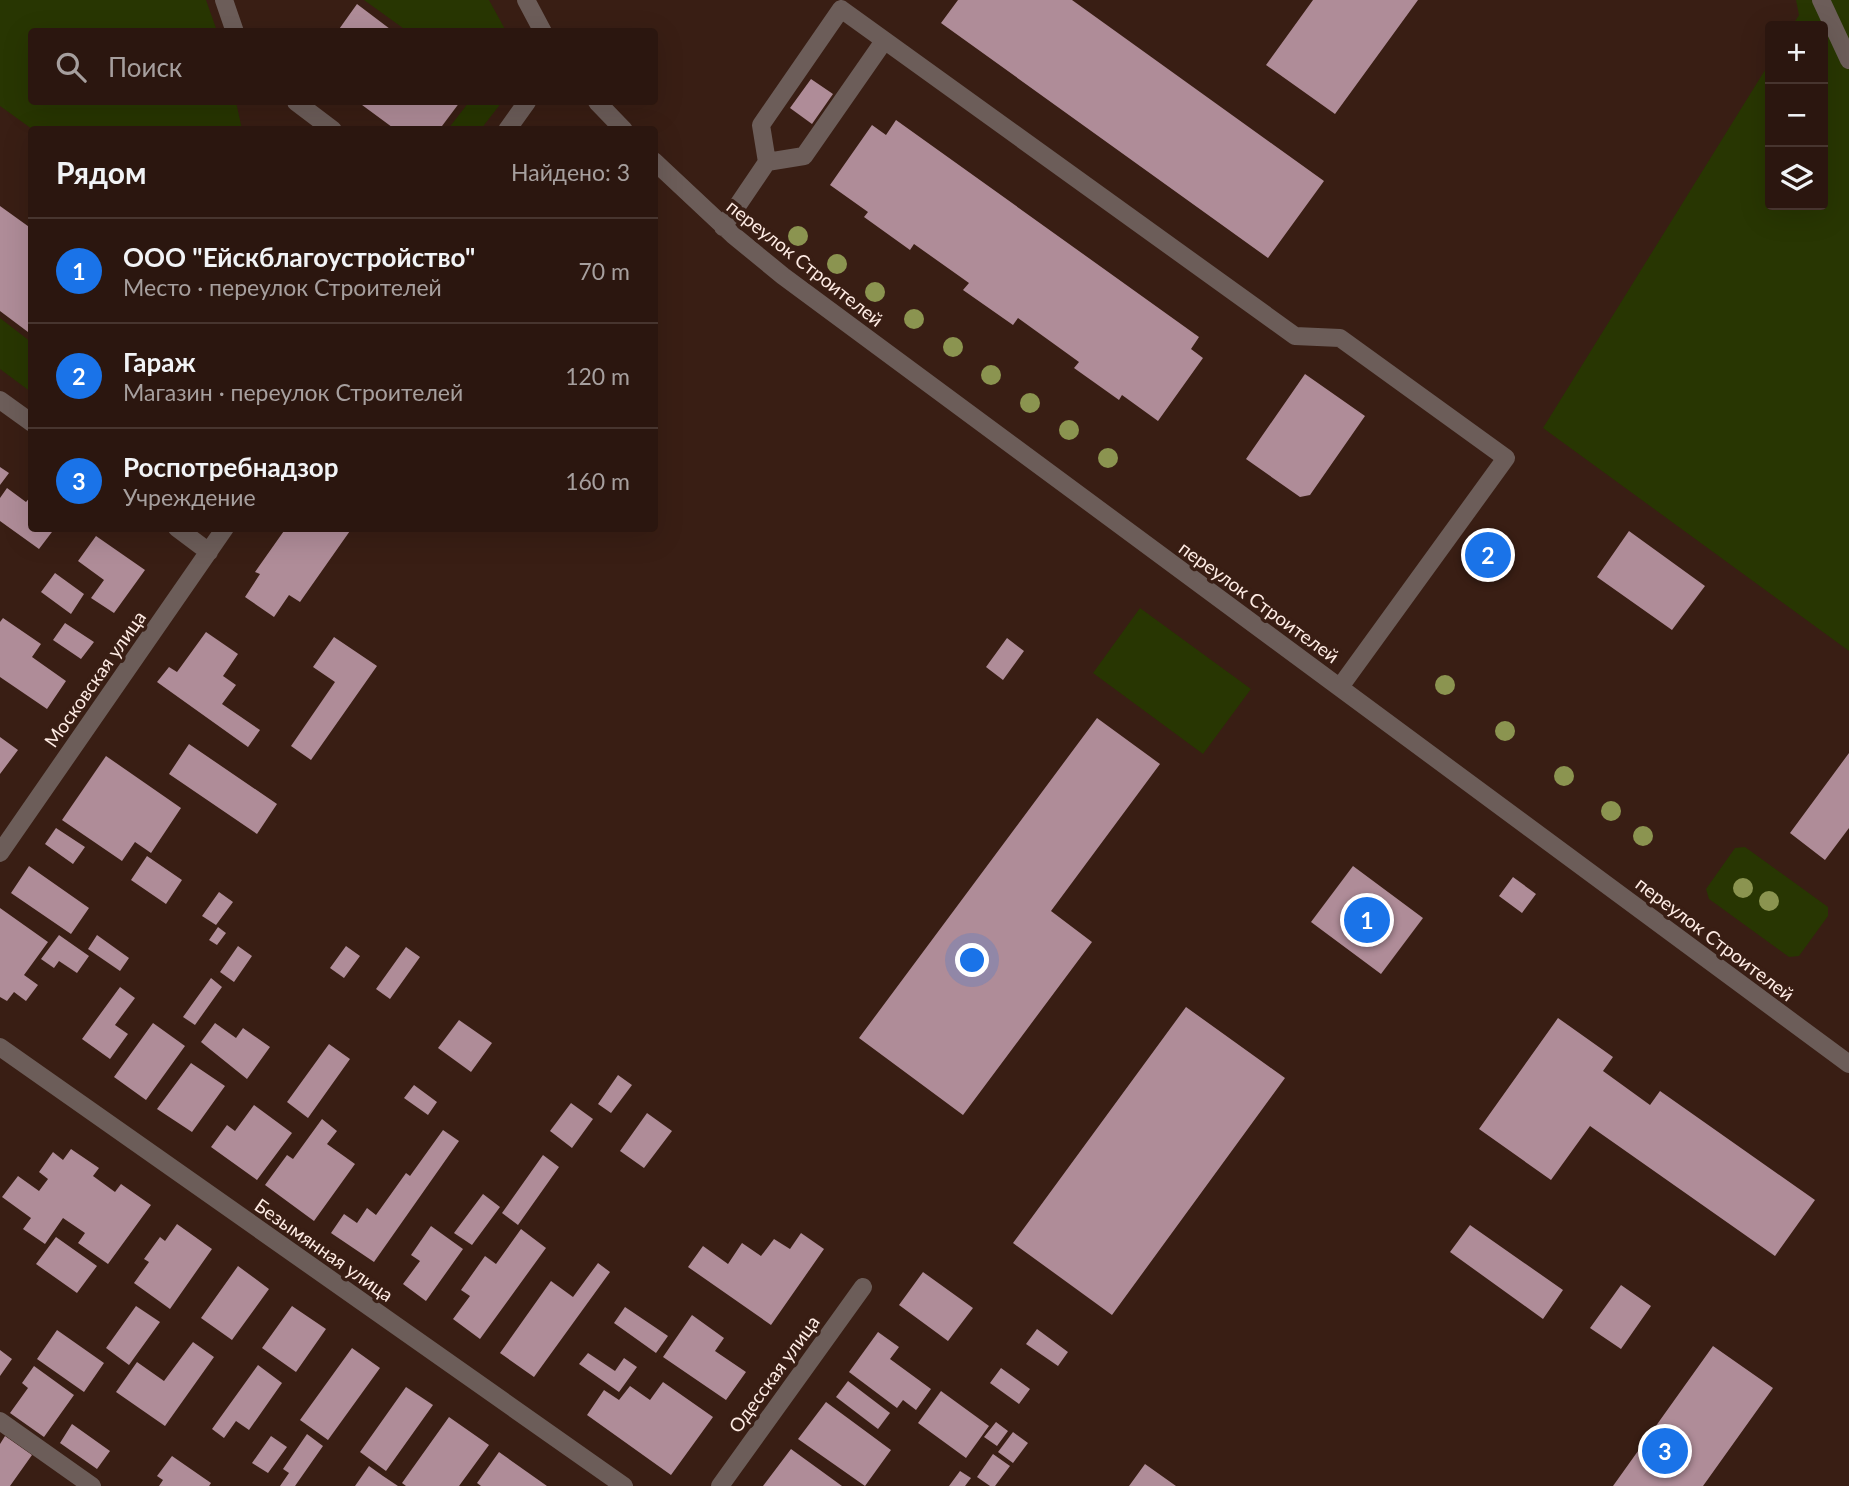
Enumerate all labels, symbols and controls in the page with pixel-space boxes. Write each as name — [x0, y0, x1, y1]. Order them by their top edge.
map controls — [1765, 21, 1828, 210]
button: + — [1765, 21, 1828, 84]
search box — [28, 28, 658, 105]
icon: search — [52, 48, 90, 86]
text: Поиск — [108, 51, 182, 83]
button: − — [1765, 84, 1828, 147]
button: layers — [1765, 147, 1828, 210]
text: Рядом — [56, 154, 146, 190]
text: Найдено: 3 — [511, 158, 630, 186]
street label: переулок Строителей — [722, 194, 888, 331]
text: ООО "Ейскблагоустройство" — [123, 241, 475, 273]
text: 1 — [72, 257, 86, 285]
text: 70 m — [579, 257, 630, 285]
text: Место · переулок Строителей — [123, 273, 442, 301]
text: Гараж — [123, 346, 196, 378]
text: 2 — [72, 362, 86, 390]
text: 120 m — [565, 362, 630, 390]
text: Магазин · переулок Строителей — [123, 378, 463, 406]
text: Роспотребнадзор — [123, 451, 339, 483]
text: 3 — [72, 467, 86, 495]
text: 160 m — [565, 467, 630, 495]
text: Учреждение — [123, 483, 256, 511]
pin: 2 — [1465, 529, 1511, 581]
street label: переулок Строителей — [1175, 536, 1344, 667]
street label: Московская улица — [39, 606, 150, 751]
street label: переулок Строителей — [1632, 872, 1799, 1006]
pin: 1 — [1344, 894, 1390, 946]
your location — [955, 943, 989, 977]
street label: Безымянная улица — [251, 1193, 398, 1306]
street label: Одесская улица — [723, 1311, 824, 1437]
pin: 3 — [1642, 1425, 1688, 1477]

